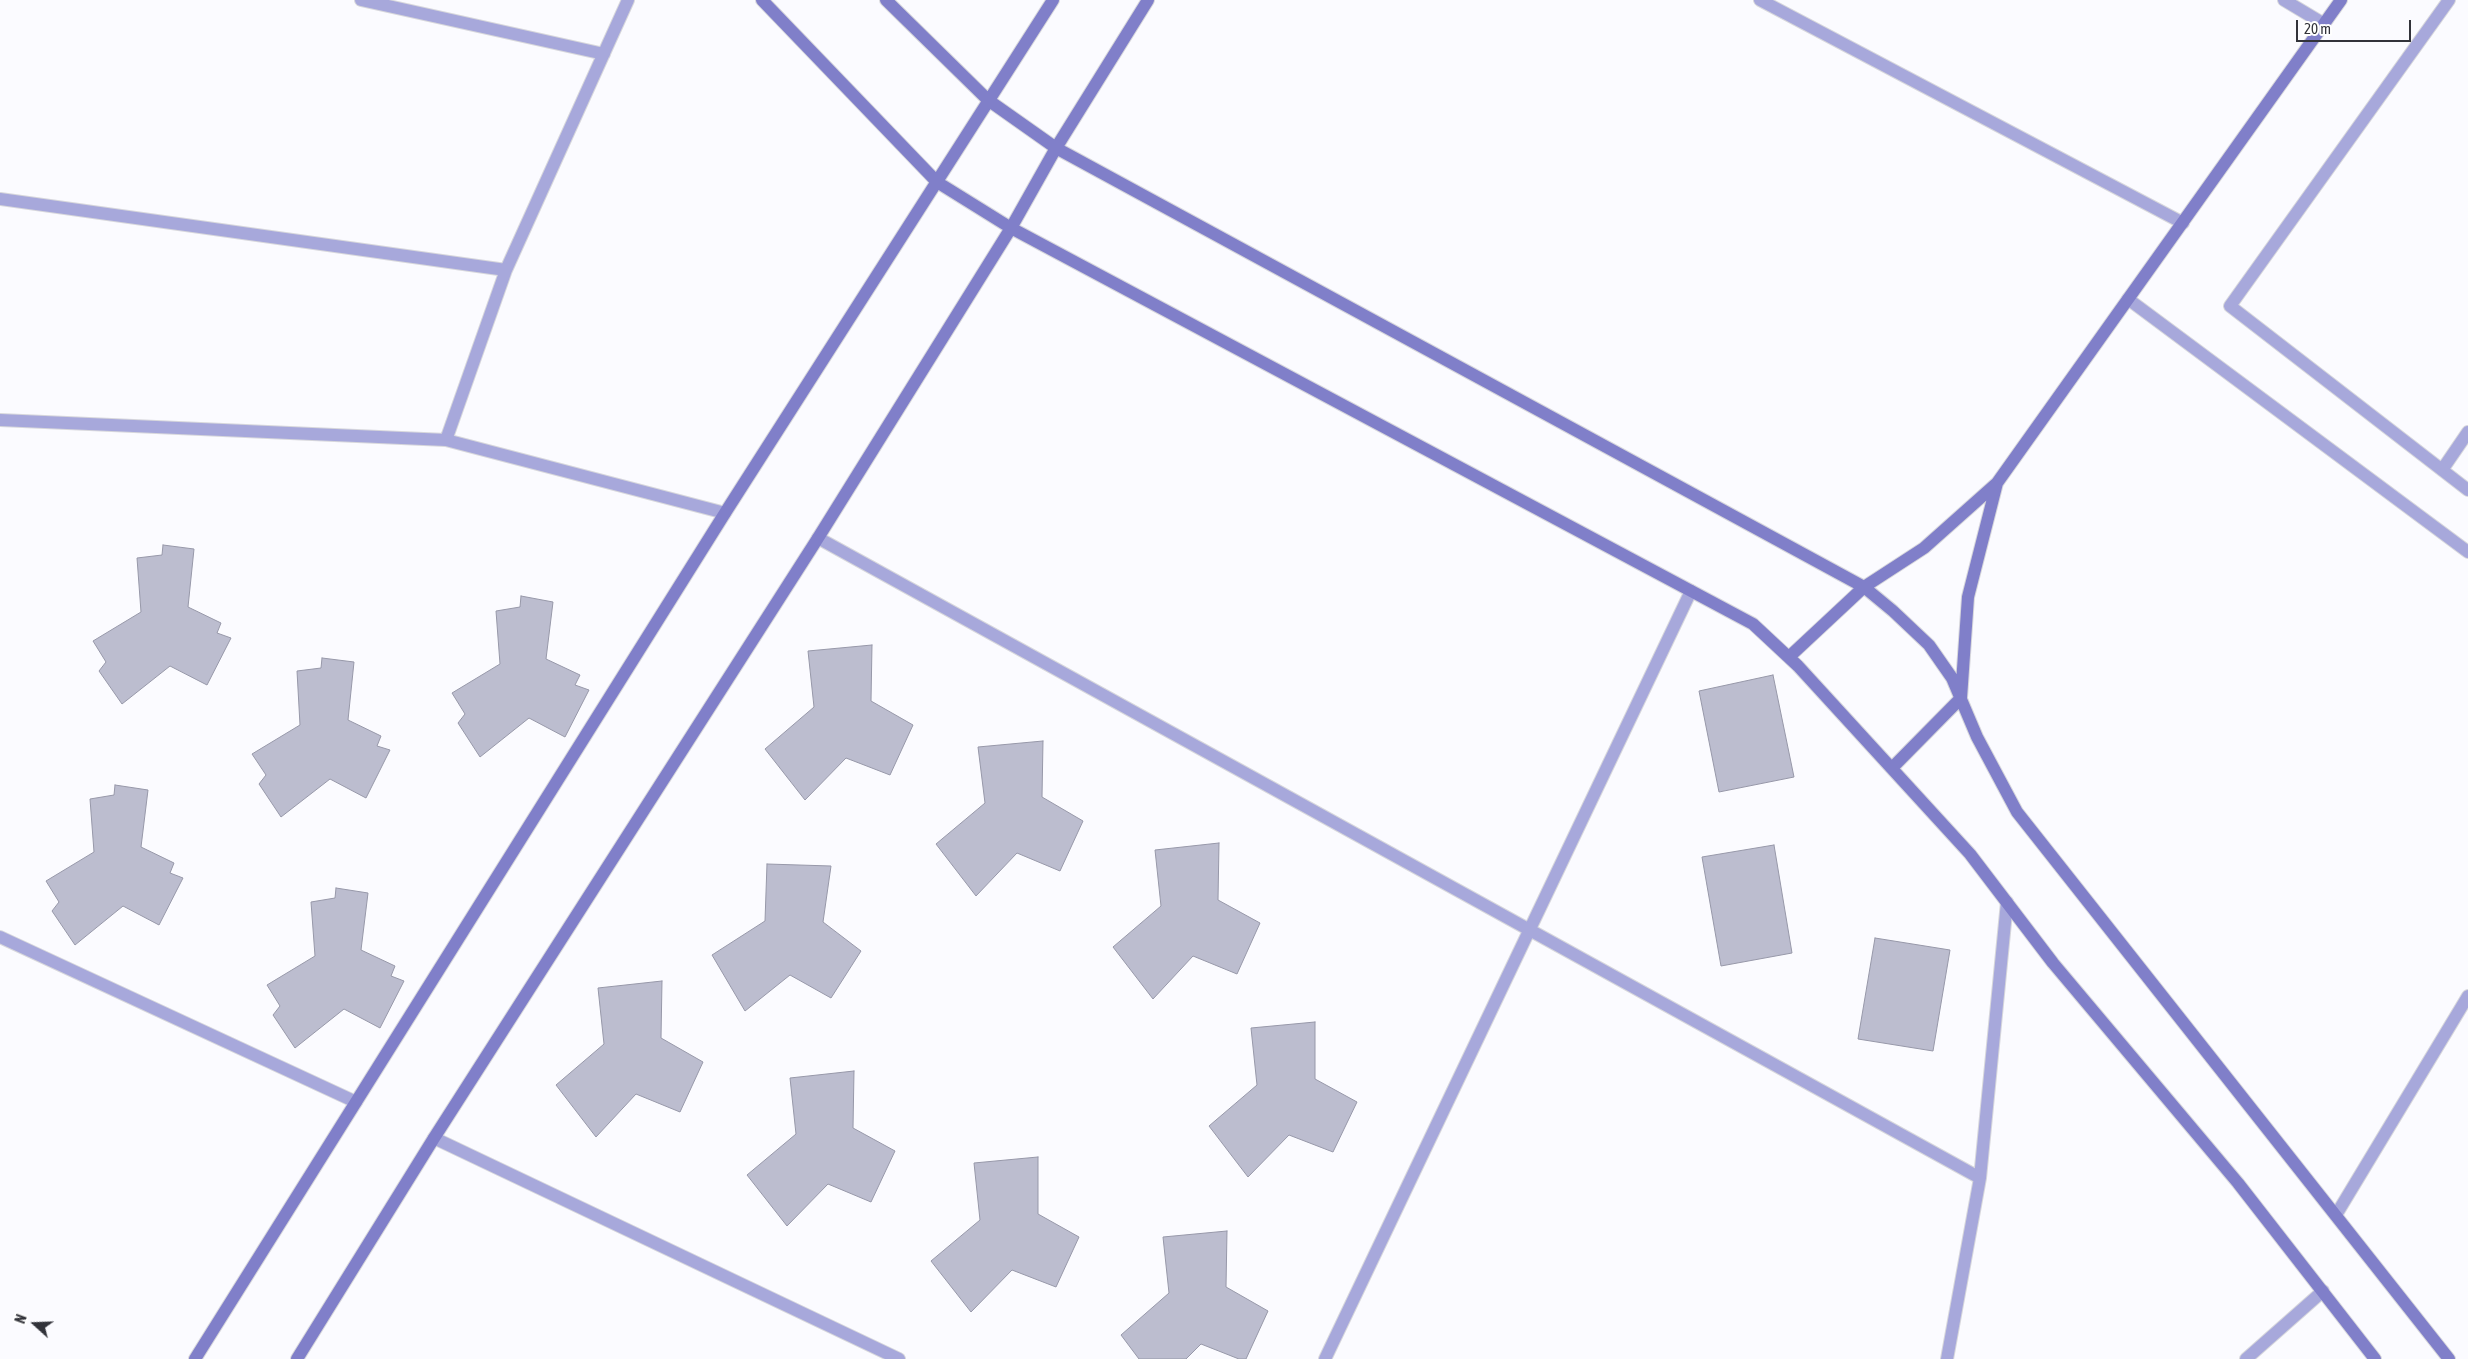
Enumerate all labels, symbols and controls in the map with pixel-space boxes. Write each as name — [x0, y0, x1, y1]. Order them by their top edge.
scale bar — [2298, 10, 2413, 42]
text: 20 m — [2304, 20, 2331, 37]
north arrow — [10, 1299, 60, 1349]
text: N — [12, 1312, 30, 1325]

